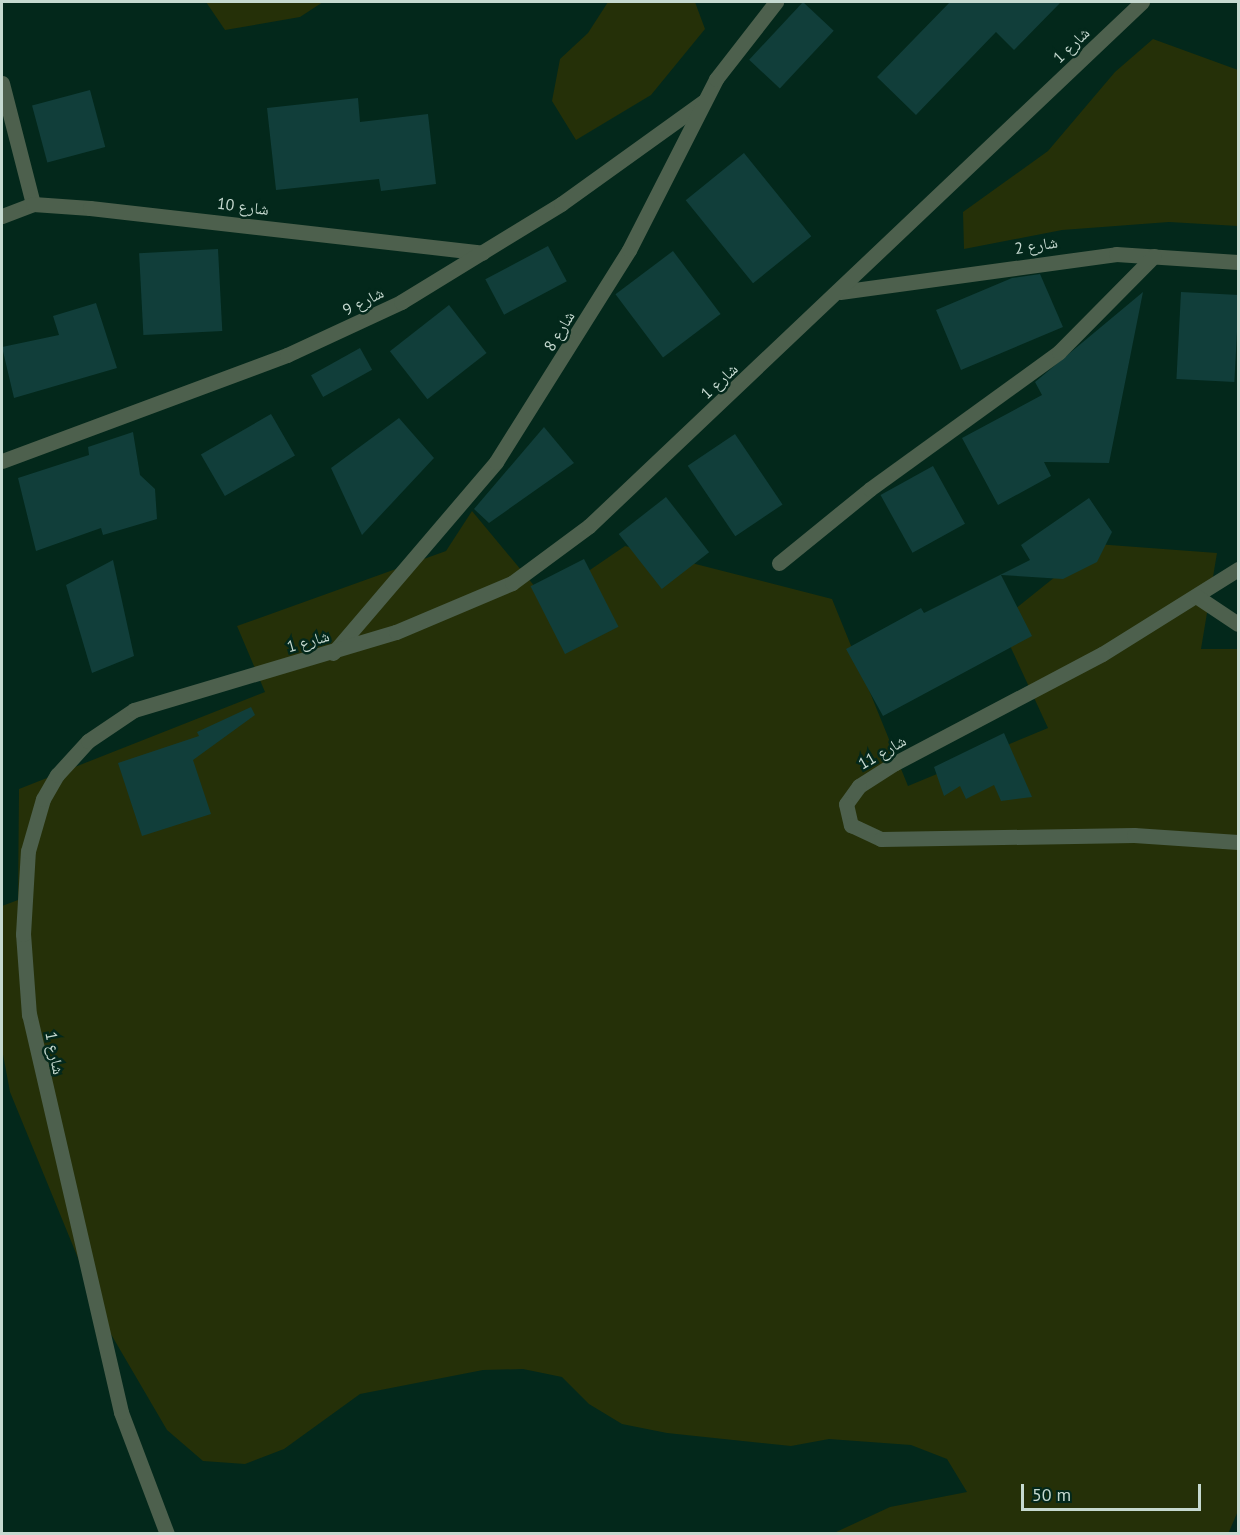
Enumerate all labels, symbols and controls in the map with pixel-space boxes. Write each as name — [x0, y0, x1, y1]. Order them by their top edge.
street label: شارع 1 — [1049, 23, 1093, 67]
street label: شارع 10 — [216, 193, 270, 219]
street label: شارع 2 — [1013, 232, 1059, 258]
street label: شارع 9 — [339, 283, 387, 319]
street label: شارع 8 — [540, 307, 578, 355]
street label: شارع 1 — [697, 359, 741, 403]
street label: شارع 1 — [284, 626, 332, 656]
street label: شارع 11 — [855, 731, 909, 773]
street label: شارع 1 — [41, 1030, 69, 1076]
scale bar — [1024, 1472, 1204, 1510]
text: 50 m — [1032, 1483, 1071, 1506]

